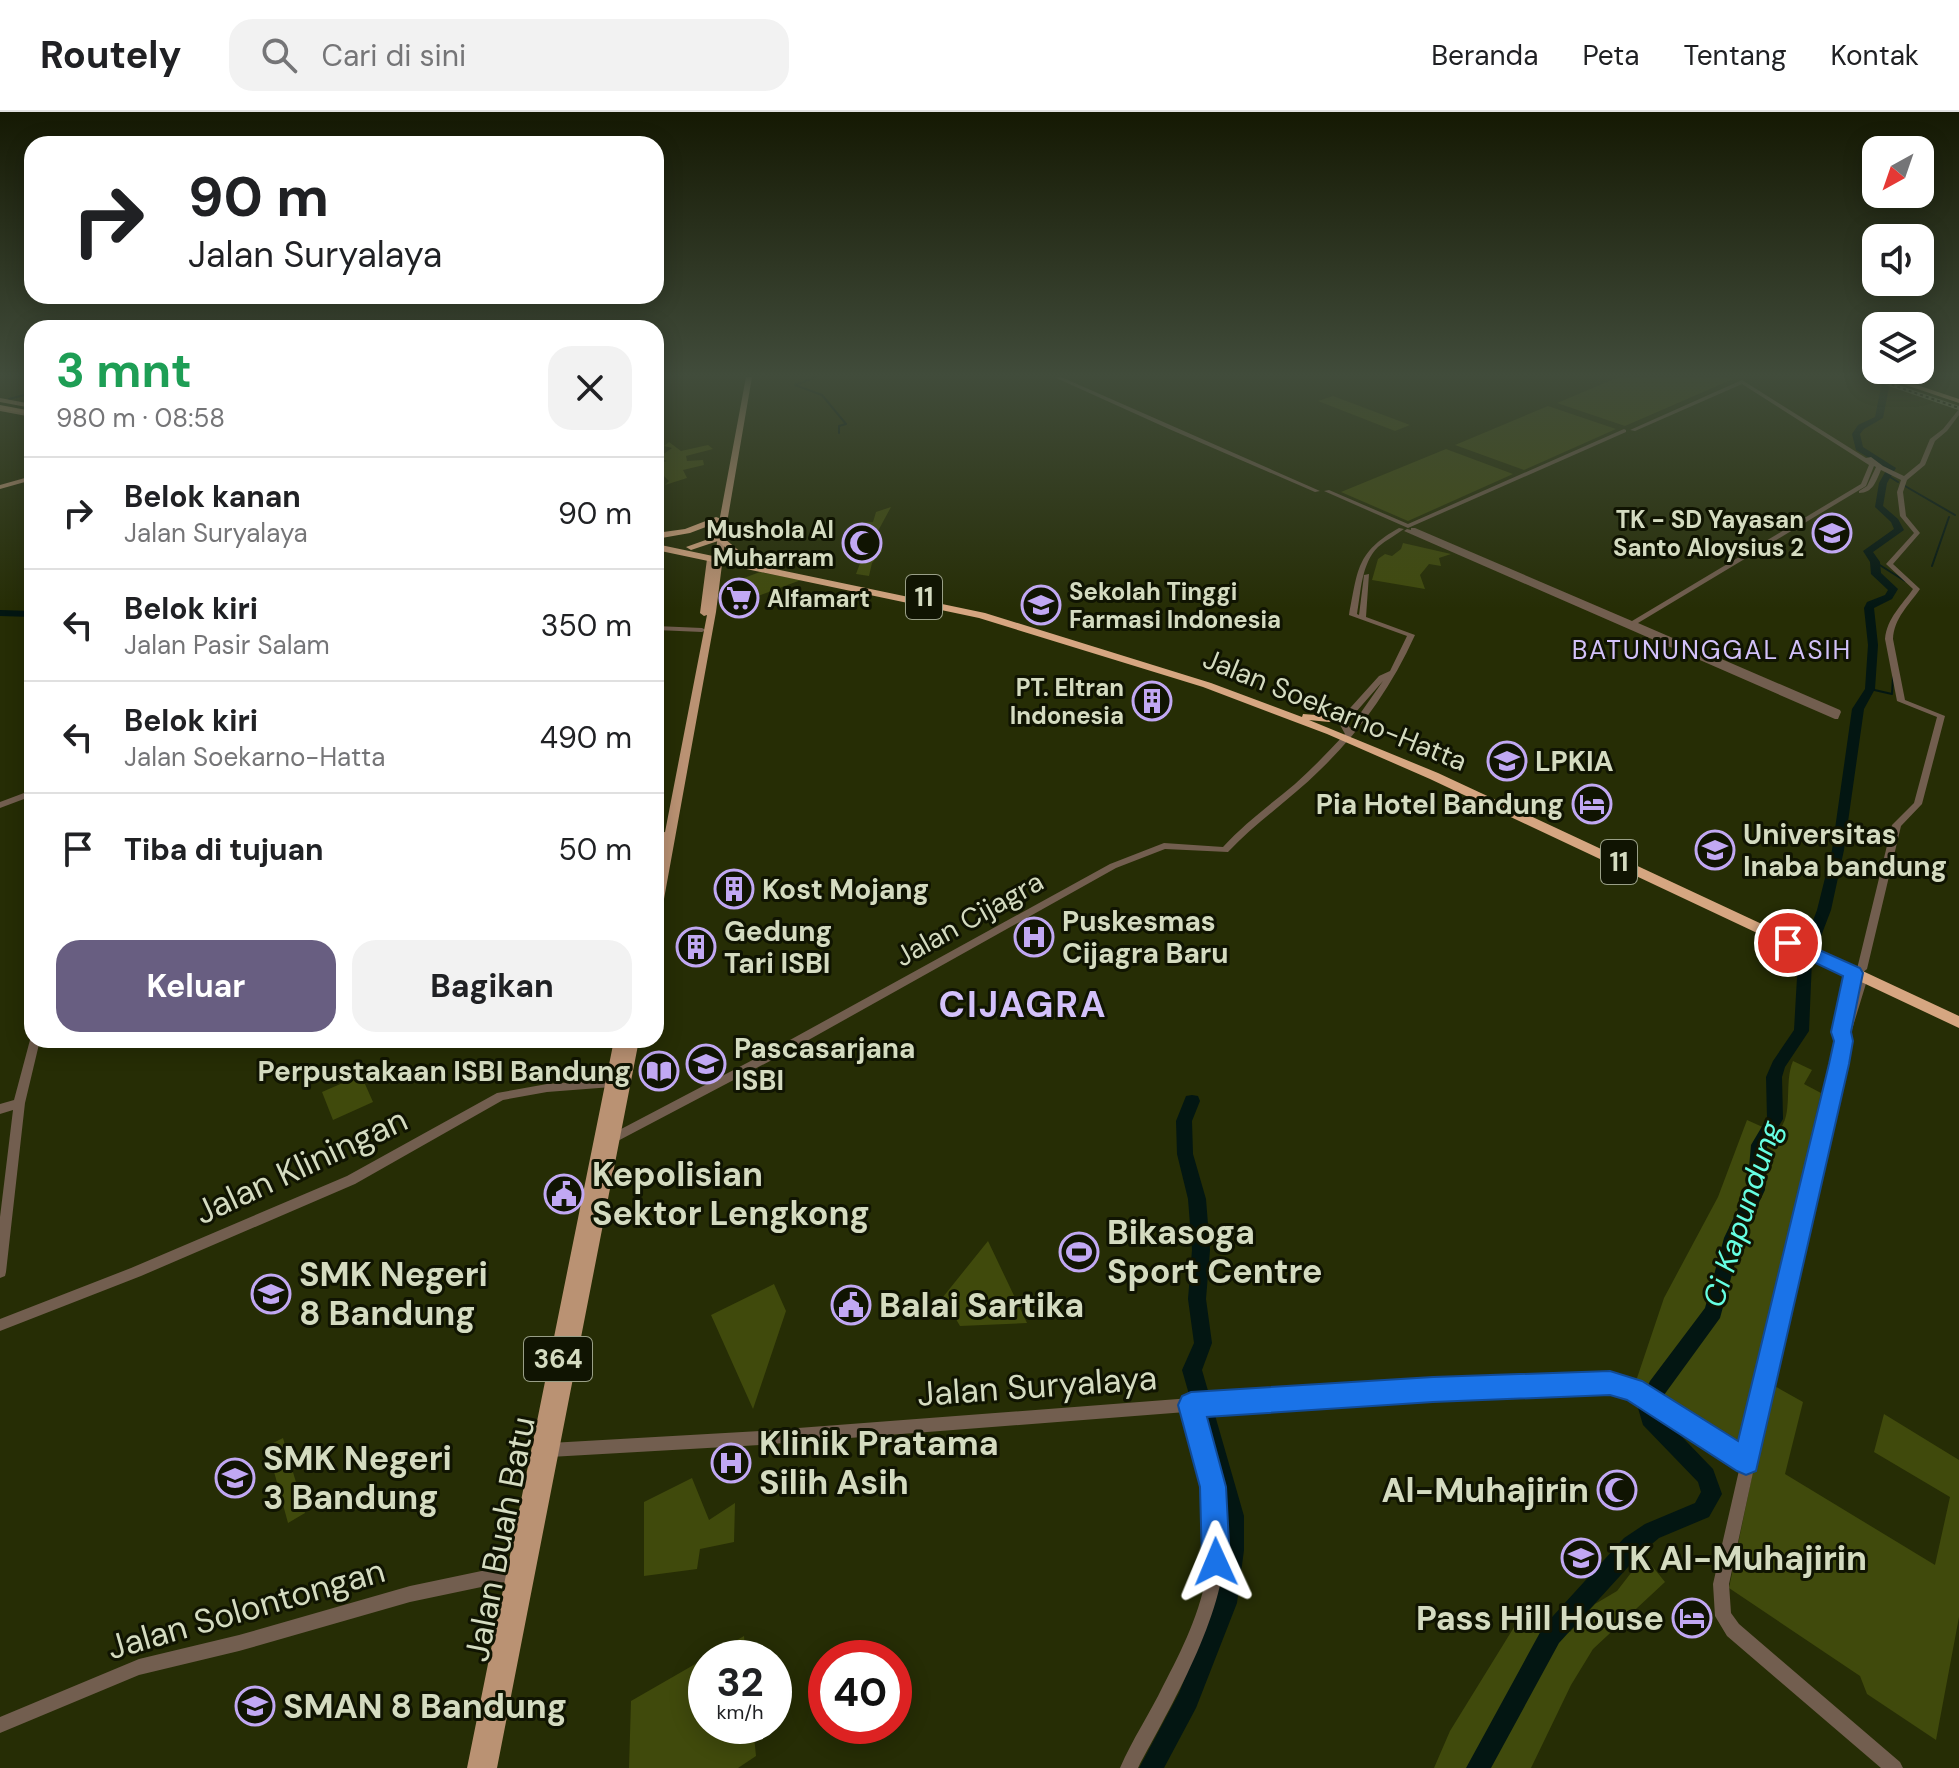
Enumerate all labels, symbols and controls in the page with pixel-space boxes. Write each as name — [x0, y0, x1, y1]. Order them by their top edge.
search box — [229, 19, 789, 91]
text: Routely — [40, 30, 181, 80]
icon: search — [257, 33, 301, 77]
text: Cari di sini — [321, 36, 466, 75]
text: Beranda — [1431, 37, 1538, 74]
text: Peta — [1582, 37, 1639, 74]
text: Tentang — [1683, 37, 1787, 74]
text: Kontak — [1831, 37, 1919, 74]
north arrow — [1862, 136, 1934, 208]
map controls — [1862, 136, 1934, 384]
text: 90 m — [188, 160, 329, 233]
icon: right — [56, 168, 160, 272]
button: sound — [1862, 224, 1934, 296]
text: Jalan Suryalaya — [188, 231, 442, 278]
button: layers — [1862, 312, 1934, 384]
text: 3 mnt — [56, 339, 192, 402]
button: close — [548, 346, 632, 430]
text: 980 m · 08:58 — [56, 401, 225, 435]
text: Belok kanan — [124, 477, 301, 516]
icon: right — [56, 491, 100, 535]
text: 90 m — [558, 494, 632, 533]
place label: TK - SD Yayasan Santo Aloysius 2 — [1613, 504, 1804, 563]
school or university icon: TK - SD Yayasan Santo Aloysius 2 — [1811, 512, 1853, 554]
place label: Mushola Al Muharram — [706, 514, 834, 573]
text: Jalan Suryalaya — [124, 516, 308, 550]
mosque icon: Mushola Al Muharram — [841, 522, 883, 564]
road number: 11 — [906, 575, 942, 619]
place label: Sekolah Tinggi Farmasi Indonesia — [1069, 576, 1281, 635]
supermarket icon: Alfamart — [718, 577, 760, 619]
place label: Alfamart — [767, 583, 870, 614]
school or university icon: Sekolah Tinggi Farmasi Indonesia — [1020, 584, 1062, 626]
text: Belok kiri — [124, 589, 258, 628]
icon: left — [56, 603, 100, 647]
text: 350 m — [541, 606, 632, 645]
text: Jalan Pasir Salam — [124, 628, 330, 662]
district label: BATUNUNGGAL ASIH — [1572, 633, 1852, 667]
street label: Jalan Soekarno-Hatta — [1198, 640, 1472, 780]
place label: PT. Eltran Indonesia — [1010, 672, 1124, 731]
building icon: PT. Eltran Indonesia — [1131, 680, 1173, 722]
text: Belok kiri — [124, 701, 258, 740]
icon: left — [56, 715, 100, 759]
text: 490 m — [540, 718, 632, 757]
text: Jalan Soekarno-Hatta — [124, 740, 385, 774]
school or university icon: LPKIA — [1486, 740, 1528, 782]
place label: LPKIA — [1535, 743, 1614, 780]
hotel icon: Pia Hotel Bandung — [1571, 783, 1613, 825]
place label: Pia Hotel Bandung — [1316, 786, 1564, 823]
place label: Universitas Inaba bandung — [1743, 816, 1947, 885]
icon: arrive — [56, 827, 100, 871]
school or university icon: Universitas Inaba bandung — [1694, 829, 1736, 871]
text: Tiba di tujuan — [124, 830, 324, 869]
text: 50 m — [558, 830, 632, 869]
road number: 11 — [1601, 840, 1637, 884]
street label: Jalan Cijagra — [888, 863, 1050, 975]
building icon: Kost Mojang — [713, 868, 755, 910]
place label: Kost Mojang — [762, 871, 929, 908]
place label: Puskesmas Cijagra Baru — [1062, 903, 1229, 972]
pin — [1754, 909, 1822, 977]
place label: Gedung Tari ISBI — [724, 913, 832, 982]
hospital icon: Puskesmas Cijagra Baru — [1013, 916, 1055, 958]
icon: arrive — [1766, 921, 1810, 965]
building icon: Gedung Tari ISBI — [675, 926, 717, 968]
button: Keluar — [56, 940, 336, 1032]
button: Bagikan — [352, 940, 632, 1032]
district label: CIJAGRA — [938, 981, 1108, 1028]
place label: Pascasarjana ISBI — [734, 1030, 916, 1099]
school or university icon: Pascasarjana ISBI — [685, 1043, 727, 1085]
library icon: Perpustakaan ISBI Bandung — [638, 1050, 680, 1092]
place label: Perpustakaan ISBI Bandung — [258, 1053, 631, 1090]
street label: Jalan Kliningan — [187, 1097, 415, 1235]
water label: Ci Kapundung — [1694, 1115, 1791, 1312]
place label: Kepolisian Sektor Lengkong — [592, 1152, 870, 1236]
public building icon: Kepolisian Sektor Lengkong — [543, 1173, 585, 1215]
place label: Bikasoga Sport Centre — [1107, 1210, 1323, 1294]
sports icon: Bikasoga Sport Centre — [1058, 1231, 1100, 1273]
place label: SMK Negeri 8 Bandung — [299, 1252, 488, 1336]
school or university icon: SMK Negeri 8 Bandung — [250, 1273, 292, 1315]
place label: Balai Sartika — [879, 1283, 1084, 1328]
public building icon: Balai Sartika — [830, 1284, 872, 1326]
road number: 364 — [524, 1337, 592, 1381]
street label: Jalan Suryalaya — [916, 1355, 1158, 1417]
street label: Jalan Buah Batu — [454, 1413, 546, 1665]
place label: Klinik Pratama Silih Asih — [759, 1421, 999, 1505]
place label: SMK Negeri 3 Bandung — [263, 1436, 452, 1520]
hospital icon: Klinik Pratama Silih Asih — [710, 1442, 752, 1484]
school or university icon: SMK Negeri 3 Bandung — [214, 1457, 256, 1499]
place label: Al-Muhajirin — [1381, 1468, 1589, 1513]
mosque icon: Al-Muhajirin — [1596, 1469, 1638, 1511]
position arrow — [1174, 1520, 1258, 1604]
place label: TK Al-Muhajirin — [1609, 1536, 1867, 1581]
school or university icon: TK Al-Muhajirin — [1560, 1537, 1602, 1579]
street label: Jalan Solontongan — [102, 1548, 390, 1670]
place label: Pass Hill House — [1416, 1596, 1664, 1641]
hotel icon: Pass Hill House — [1671, 1597, 1713, 1639]
speed limit sign: 40 — [808, 1640, 912, 1744]
text: 32 — [716, 1656, 764, 1708]
place label: SMAN 8 Bandung — [283, 1684, 567, 1729]
school or university icon: SMAN 8 Bandung — [234, 1685, 276, 1727]
text: km/h — [716, 1699, 764, 1725]

